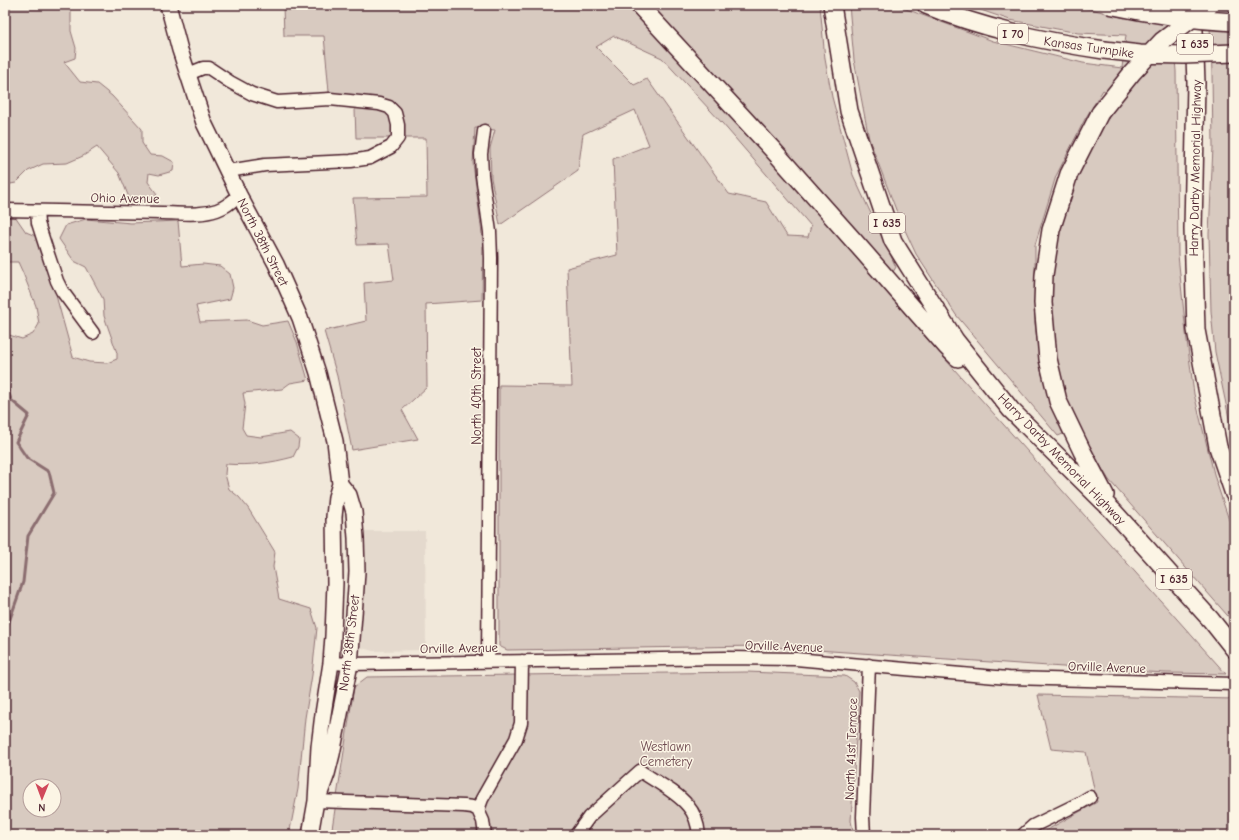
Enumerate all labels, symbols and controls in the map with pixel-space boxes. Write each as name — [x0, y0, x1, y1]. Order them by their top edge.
road number: I 70 — [998, 24, 1028, 44]
street label: Kansas Turnpike — [1043, 33, 1136, 61]
road number: I 635 — [1177, 34, 1213, 54]
street label: Harry Darby Memorial Highway — [1186, 79, 1204, 257]
street label: Ohio Avenue — [90, 190, 160, 206]
street label: North 38th Street — [234, 196, 292, 290]
road number: I 635 — [869, 213, 905, 233]
street label: North 40th Street — [469, 346, 484, 445]
street label: Harry Darby Memorial Highway — [995, 390, 1129, 528]
road number: I 635 — [1156, 569, 1192, 589]
street label: North 38th Street — [336, 593, 362, 692]
street label: Orville Avenue — [745, 637, 824, 655]
street label: Orville Avenue — [420, 640, 499, 656]
street label: Orville Avenue — [1068, 658, 1147, 676]
street label: North 41st Terrace — [842, 697, 860, 800]
park label: Westlawn Cemetery — [640, 739, 692, 769]
north arrow — [22, 778, 62, 818]
text: N — [38, 801, 46, 814]

